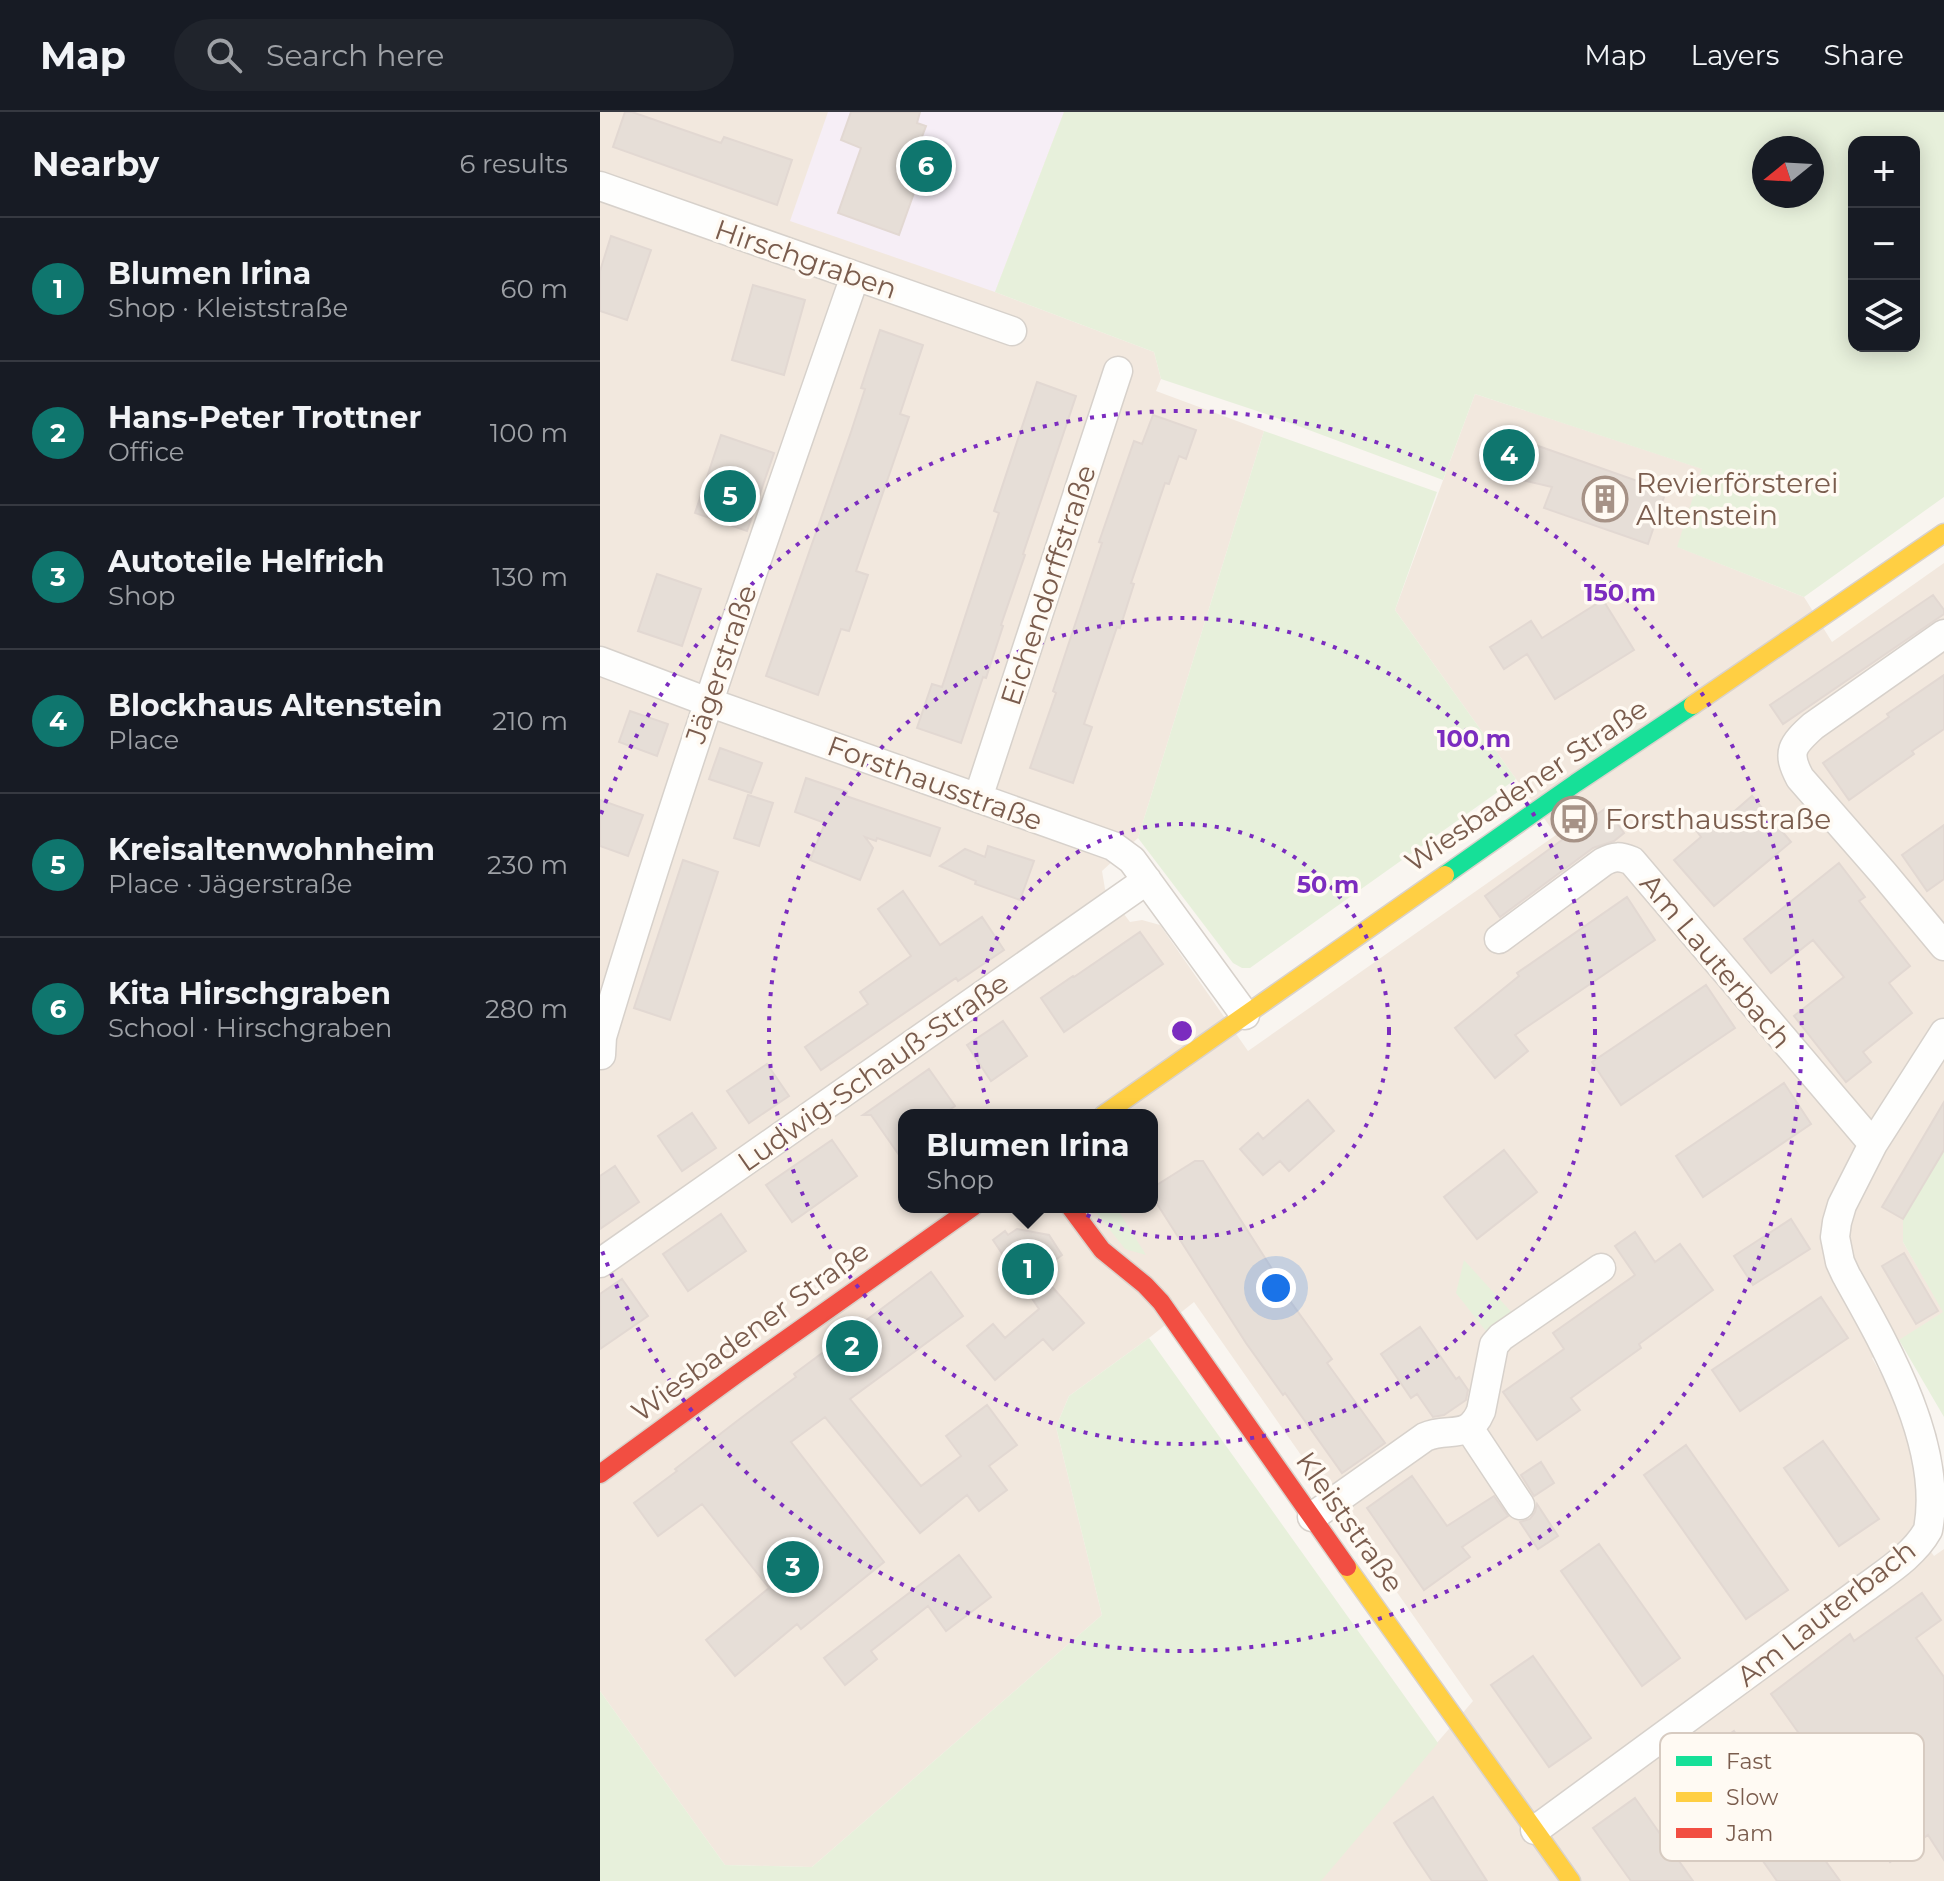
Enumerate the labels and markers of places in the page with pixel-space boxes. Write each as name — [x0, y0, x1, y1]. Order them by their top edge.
pin: 6 — [900, 136, 952, 196]
pin: 4 — [1483, 425, 1535, 485]
pin: 5 — [704, 466, 756, 526]
place label: Revierförsterei Altenstein — [1636, 466, 1838, 532]
building icon: Revierförsterei Altenstein — [1581, 475, 1629, 523]
bus stop icon: Forsthausstraße — [1550, 795, 1598, 843]
place label: Forsthausstraße — [1605, 802, 1831, 836]
centre of rings — [1168, 1017, 1196, 1045]
pin: 1 — [1002, 1239, 1054, 1299]
pin: 2 — [826, 1316, 878, 1376]
pin: 3 — [767, 1537, 819, 1597]

